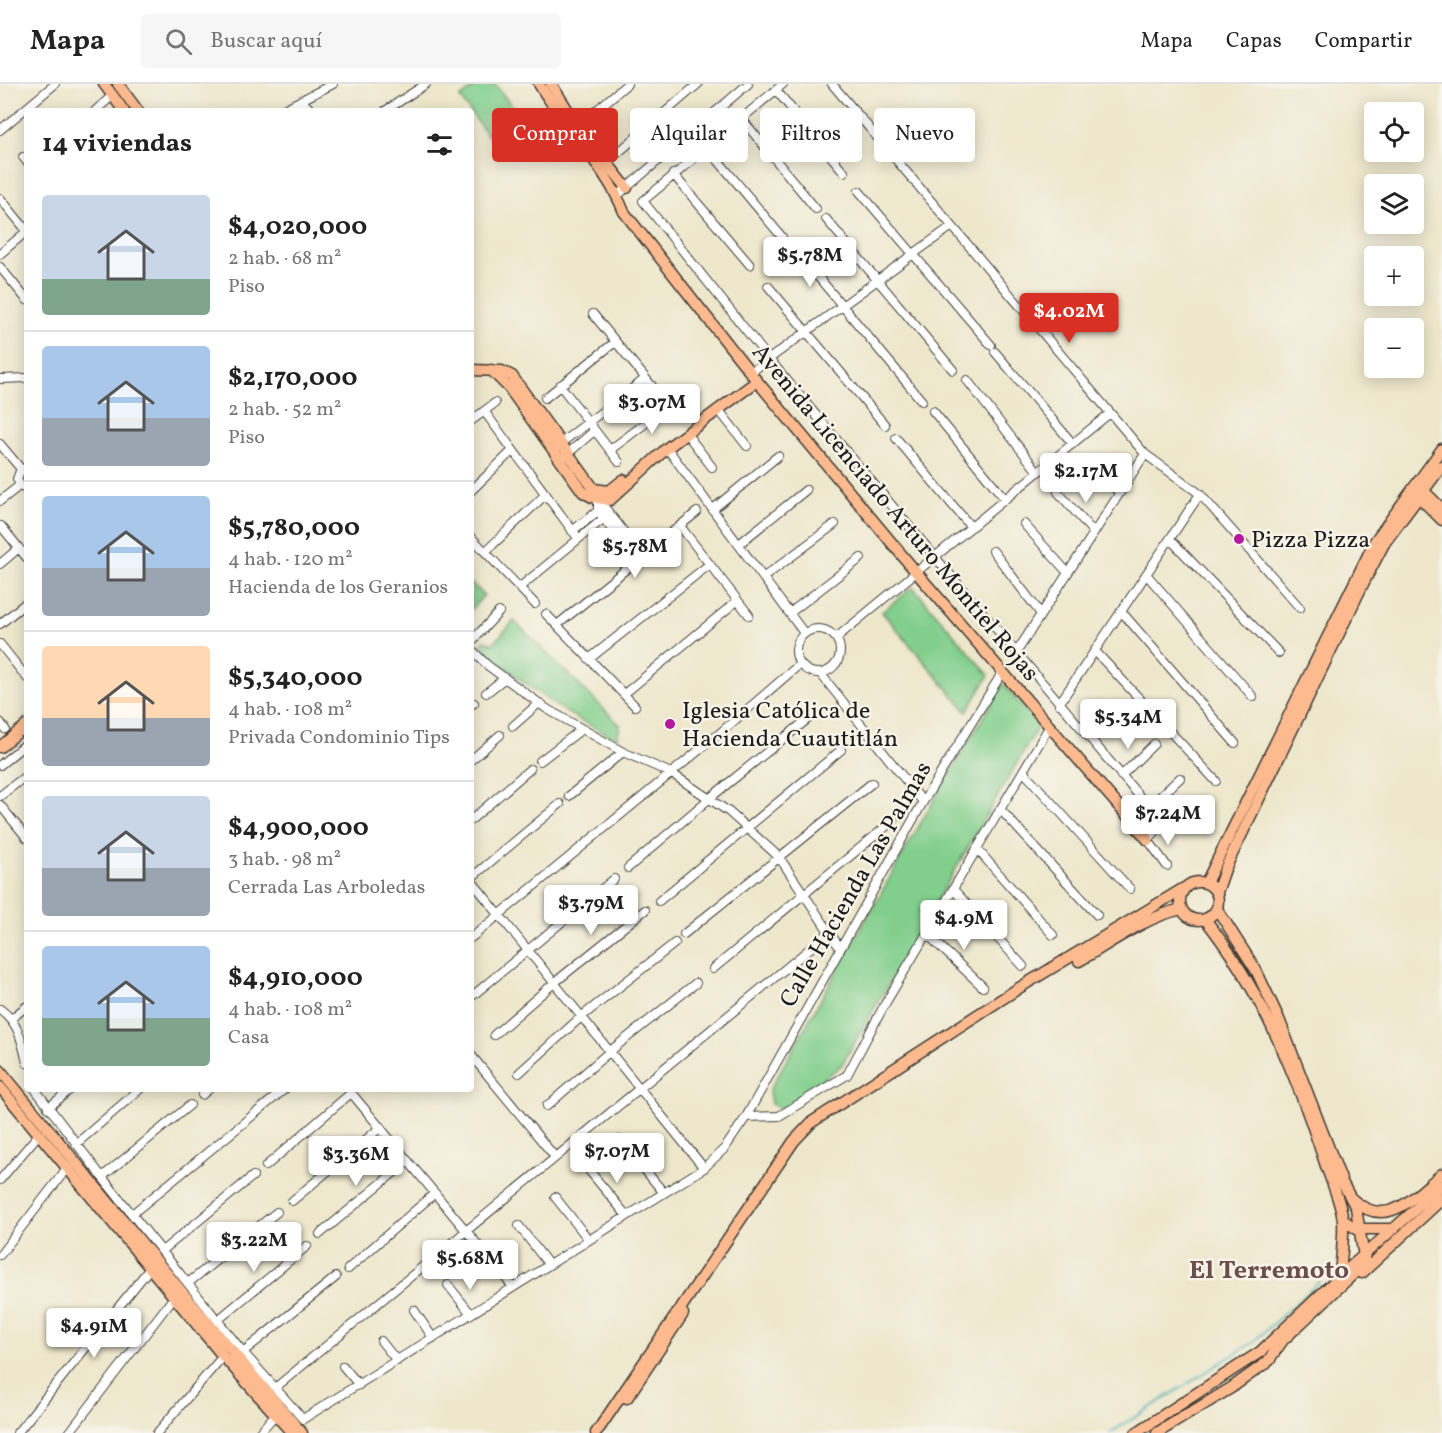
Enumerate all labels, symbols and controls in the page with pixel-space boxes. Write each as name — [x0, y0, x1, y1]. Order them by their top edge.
search box — [141, 14, 561, 68]
text: Mapa — [30, 22, 105, 61]
icon: search — [162, 25, 195, 58]
text: Buscar aquí — [210, 26, 322, 57]
text: Mapa — [1141, 27, 1193, 56]
text: Capas — [1226, 27, 1282, 56]
text: Compartir — [1315, 27, 1412, 56]
map controls — [1364, 102, 1424, 378]
button: locate — [1364, 102, 1424, 162]
chip: Comprar — [492, 108, 618, 162]
chip: Alquilar — [630, 108, 748, 162]
chip: Filtros — [760, 108, 862, 162]
chip: Nuevo — [874, 108, 975, 162]
text: 14 viviendas — [42, 126, 192, 162]
icon: filters — [423, 128, 456, 161]
button: layers — [1364, 174, 1424, 234]
text: $4,020,000 — [228, 209, 367, 245]
icon: home — [90, 219, 162, 291]
pin: $5.78M — [761, 237, 859, 288]
text: $5.78M — [777, 242, 843, 270]
text: 2 hab. · 68 m² — [228, 245, 341, 273]
button: + — [1364, 246, 1424, 306]
text: Piso — [228, 273, 265, 301]
pin: $4.02M — [1020, 293, 1118, 344]
text: $4.02M — [1034, 298, 1105, 326]
button: − — [1364, 318, 1424, 378]
street label: Avenida Licenciado Arturo Montiel Rojas — [743, 337, 1046, 689]
text: $2,170,000 — [228, 360, 358, 396]
icon: home — [90, 370, 162, 442]
pin: $3.07M — [603, 384, 701, 435]
text: $3.07M — [618, 389, 686, 417]
text: 2 hab. · 52 m² — [228, 396, 341, 424]
text: Piso — [228, 424, 265, 452]
pin: $2.17M — [1037, 453, 1135, 504]
text: $2.17M — [1054, 458, 1118, 486]
text: $5,780,000 — [228, 510, 360, 546]
icon: home — [90, 520, 162, 592]
place label: Pizza Pizza — [1251, 524, 1370, 558]
pin: $5.78M — [586, 528, 684, 579]
marker: Pizza Pizza — [1232, 532, 1246, 546]
text: $5.78M — [602, 533, 668, 561]
text: 4 hab. · 120 m² — [228, 546, 353, 574]
text: Hacienda de los Geranios — [228, 574, 448, 602]
text: $5,340,000 — [228, 660, 363, 696]
icon: home — [90, 670, 162, 742]
place label: Iglesia Católica de Hacienda Cuautitlán — [682, 695, 898, 757]
text: 4 hab. · 108 m² — [228, 696, 352, 724]
pin: $5.34M — [1079, 699, 1177, 750]
text: $5.34M — [1094, 704, 1162, 732]
marker: Iglesia Católica de Hacienda Cuautitlán — [663, 717, 677, 731]
text: Privada Condominio Tips — [228, 724, 450, 752]
street label: Calle Hacienda Las Palmas — [772, 756, 941, 1014]
pin: $7.24M — [1119, 795, 1217, 846]
text: $7.24M — [1135, 800, 1201, 828]
text: $4,900,000 — [228, 810, 369, 846]
icon: home — [90, 820, 162, 892]
text: 3 hab. · 98 m² — [228, 846, 341, 874]
text: Cerrada Las Arboledas — [228, 874, 425, 902]
pin: $3.79M — [542, 885, 640, 936]
text: $3.79M — [558, 890, 624, 918]
pin: $4.9M — [922, 900, 1006, 951]
text: $4.9M — [934, 905, 994, 933]
text: $4,910,000 — [228, 960, 363, 996]
icon: home — [90, 970, 162, 1042]
text: 4 hab. · 108 m² — [228, 996, 352, 1024]
text: Casa — [228, 1024, 270, 1052]
pin: $7.07M — [568, 1133, 666, 1184]
pin: $3.36M — [307, 1136, 405, 1187]
text: $7.07M — [584, 1138, 650, 1166]
text: $3.36M — [322, 1141, 390, 1169]
pin: $3.22M — [205, 1222, 303, 1273]
text: $3.22M — [220, 1227, 288, 1255]
pin: $5.68M — [421, 1240, 519, 1291]
text: $5.68M — [436, 1245, 504, 1273]
district label: El Terremoto — [1189, 1253, 1349, 1289]
pin: $4.91M — [45, 1308, 143, 1359]
text: $4.91M — [60, 1313, 128, 1341]

